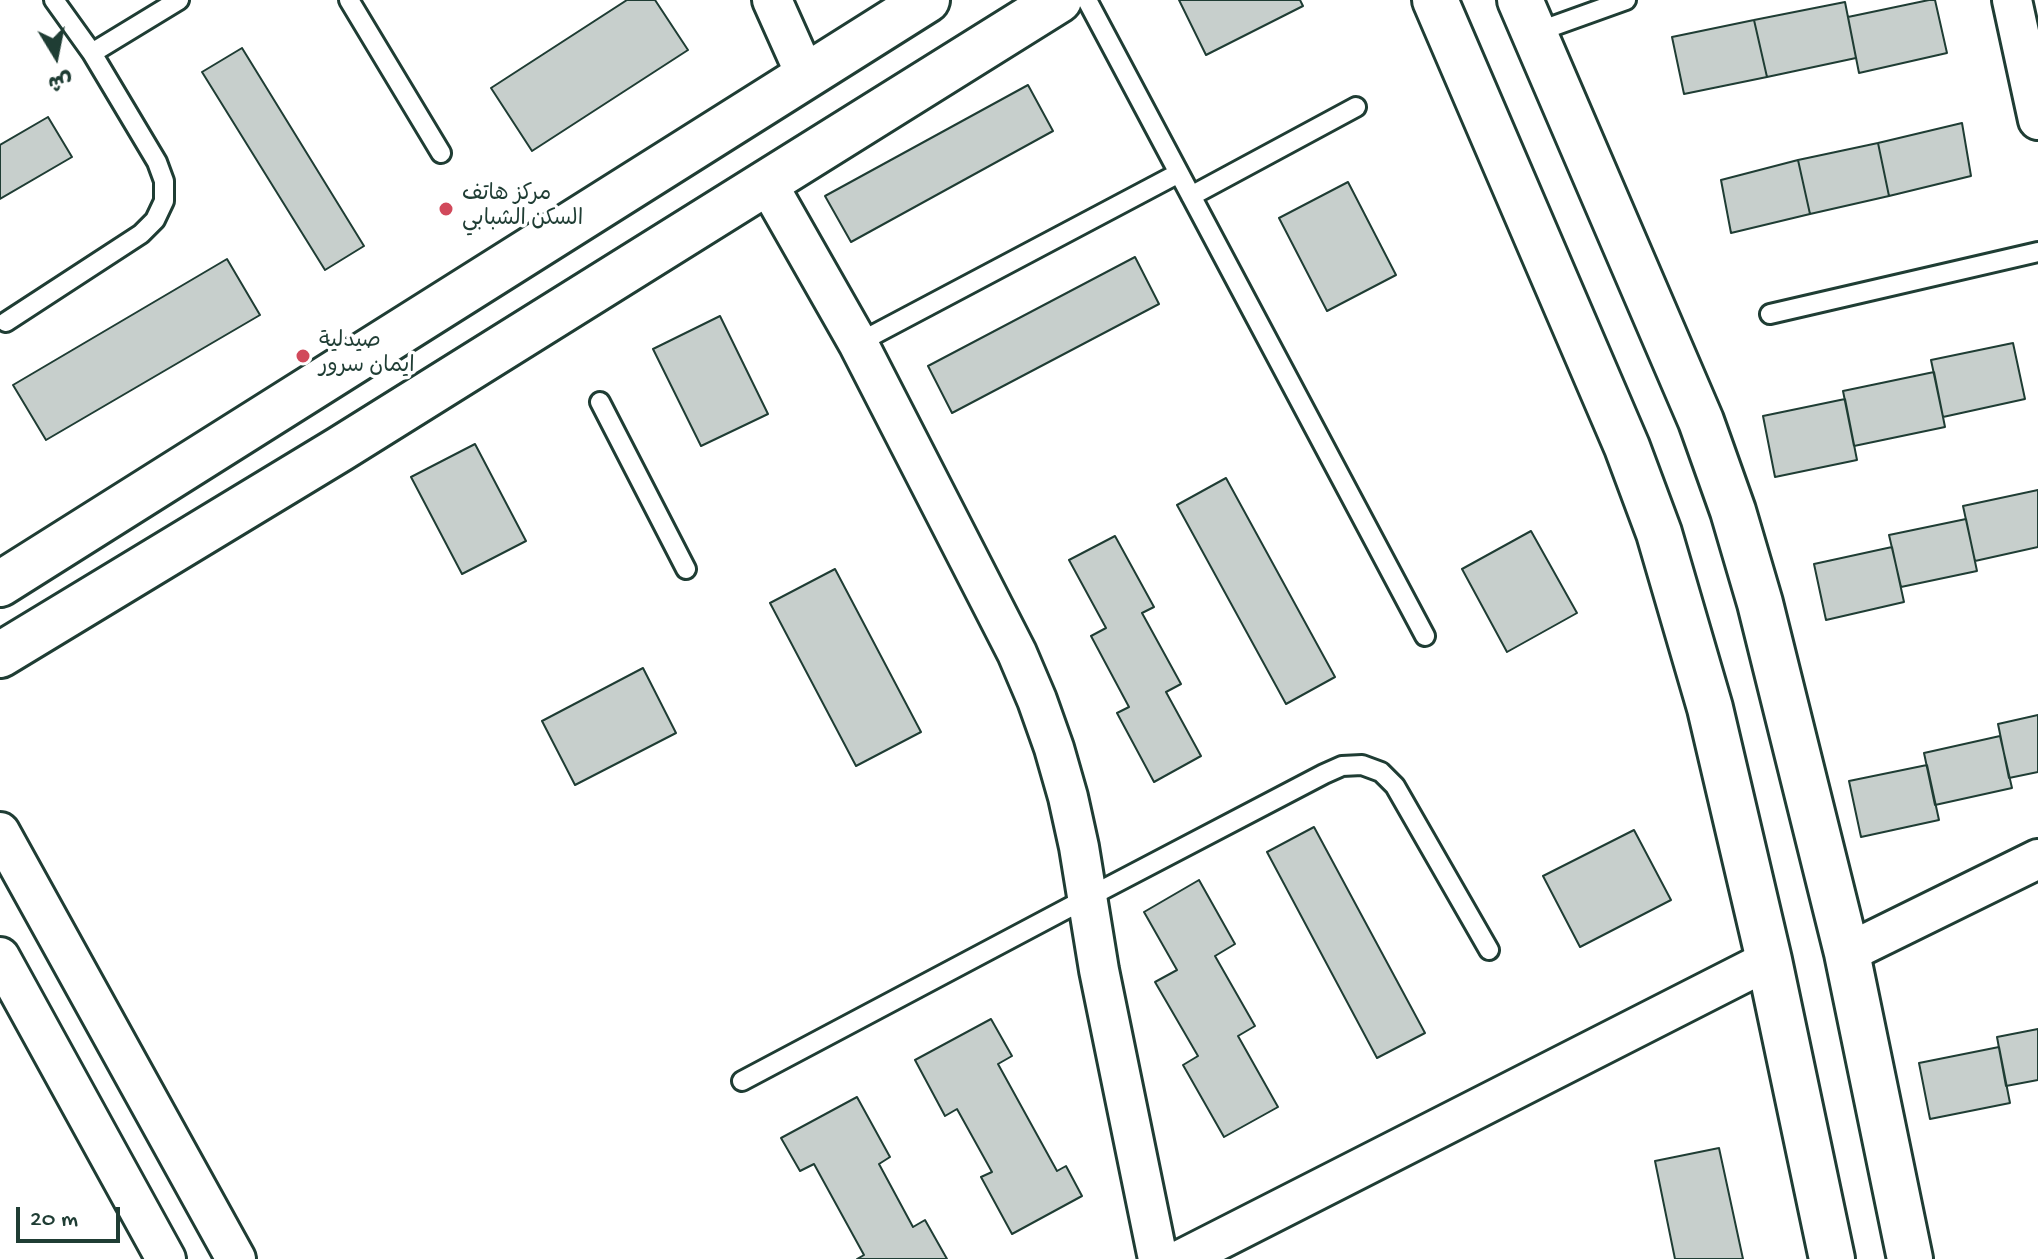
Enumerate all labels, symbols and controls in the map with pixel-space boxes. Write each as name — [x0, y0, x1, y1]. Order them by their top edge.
north arrow — [16, 16, 96, 96]
text: ش — [46, 65, 74, 95]
place label: مركز هاتف السكن الشبابي — [462, 183, 583, 234]
marker: مركز هاتف السكن الشبابي — [437, 200, 455, 218]
place label: صيدلية ايمان سرور — [319, 330, 415, 382]
marker: صيدلية ايمان سرور — [294, 347, 312, 365]
scale bar — [20, 1191, 124, 1241]
text: 20 m — [30, 1206, 78, 1235]

